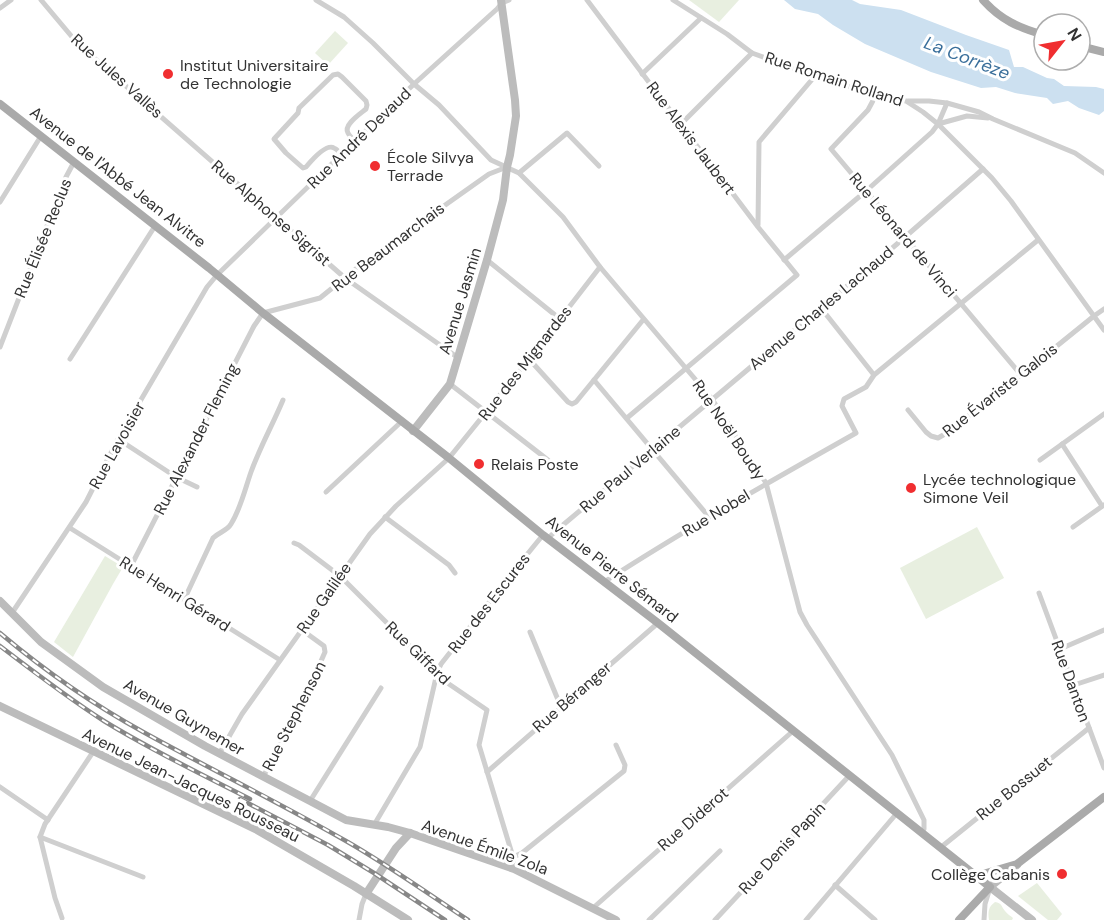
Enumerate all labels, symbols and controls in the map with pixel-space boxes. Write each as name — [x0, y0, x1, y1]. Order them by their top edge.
north arrow — [1032, 12, 1092, 72]
text: N — [1062, 24, 1086, 45]
street label: Rue Jules Vallès — [67, 29, 167, 123]
water label: La Corrèze — [921, 31, 1013, 85]
street label: Rue Romain Rolland — [762, 47, 906, 111]
place label: Institut Universitaire de Technologie — [180, 55, 329, 94]
marker: Institut Universitaire de Technologie — [161, 67, 175, 81]
street label: Rue Alexis Jaubert — [642, 77, 740, 199]
street label: Rue André Devaud — [303, 83, 415, 193]
street label: Avenue de l'Abbé Jean Alvitre — [26, 102, 210, 252]
place label: École Silvya Terrade — [387, 147, 474, 186]
street label: Rue Alphonse Sigrist — [207, 155, 335, 271]
marker: École Silvya Terrade — [368, 159, 382, 173]
street label: Rue Léonard de Vinci — [845, 168, 961, 302]
street label: Rue Élisée Reclus — [9, 175, 77, 301]
street label: Rue Beaumarchais — [327, 198, 449, 296]
street label: Avenue Charles Lachaud — [744, 241, 898, 375]
street label: Avenue Jasmin — [434, 245, 486, 357]
street label: Rue des Mignardes — [474, 301, 576, 425]
street label: Rue Évariste Galois — [938, 339, 1062, 441]
street label: Rue Alexander Fleming — [149, 360, 243, 518]
street label: Rue Noël Boudy — [688, 376, 770, 484]
street label: Rue Lavoisier — [84, 397, 150, 493]
street label: Rue Paul Verlaine — [575, 421, 685, 517]
place label: Relais Poste — [491, 454, 579, 475]
marker: Relais Poste — [472, 457, 486, 471]
place label: Lycée technologique Simone Veil — [923, 469, 1076, 508]
marker: Lycée technologique Simone Veil — [904, 481, 918, 495]
street label: Rue Nobel — [678, 485, 754, 541]
street label: Avenue Pierre Sémard — [541, 511, 683, 627]
street label: Rue des Escures — [443, 549, 535, 657]
street label: Rue Henri Gérard — [116, 552, 234, 636]
street label: Rue Galilée — [292, 558, 356, 638]
street label: Rue Giffard — [381, 617, 455, 689]
street label: Rue Danton — [1046, 637, 1096, 725]
street label: Rue Stephenson — [257, 657, 331, 775]
street label: Rue Béranger — [528, 657, 616, 737]
street label: Avenue Guynemer — [120, 674, 248, 760]
street label: Avenue Jean-Jacques Rousseau — [79, 723, 303, 847]
street label: Rue Bossuet — [972, 751, 1056, 825]
street label: Rue Diderot — [653, 783, 733, 855]
street label: Rue Denis Papin — [734, 798, 830, 898]
street label: Avenue Émile Zola — [419, 814, 551, 880]
place label: Collège Cabanis — [931, 864, 1050, 885]
marker: Collège Cabanis — [1055, 867, 1069, 881]

